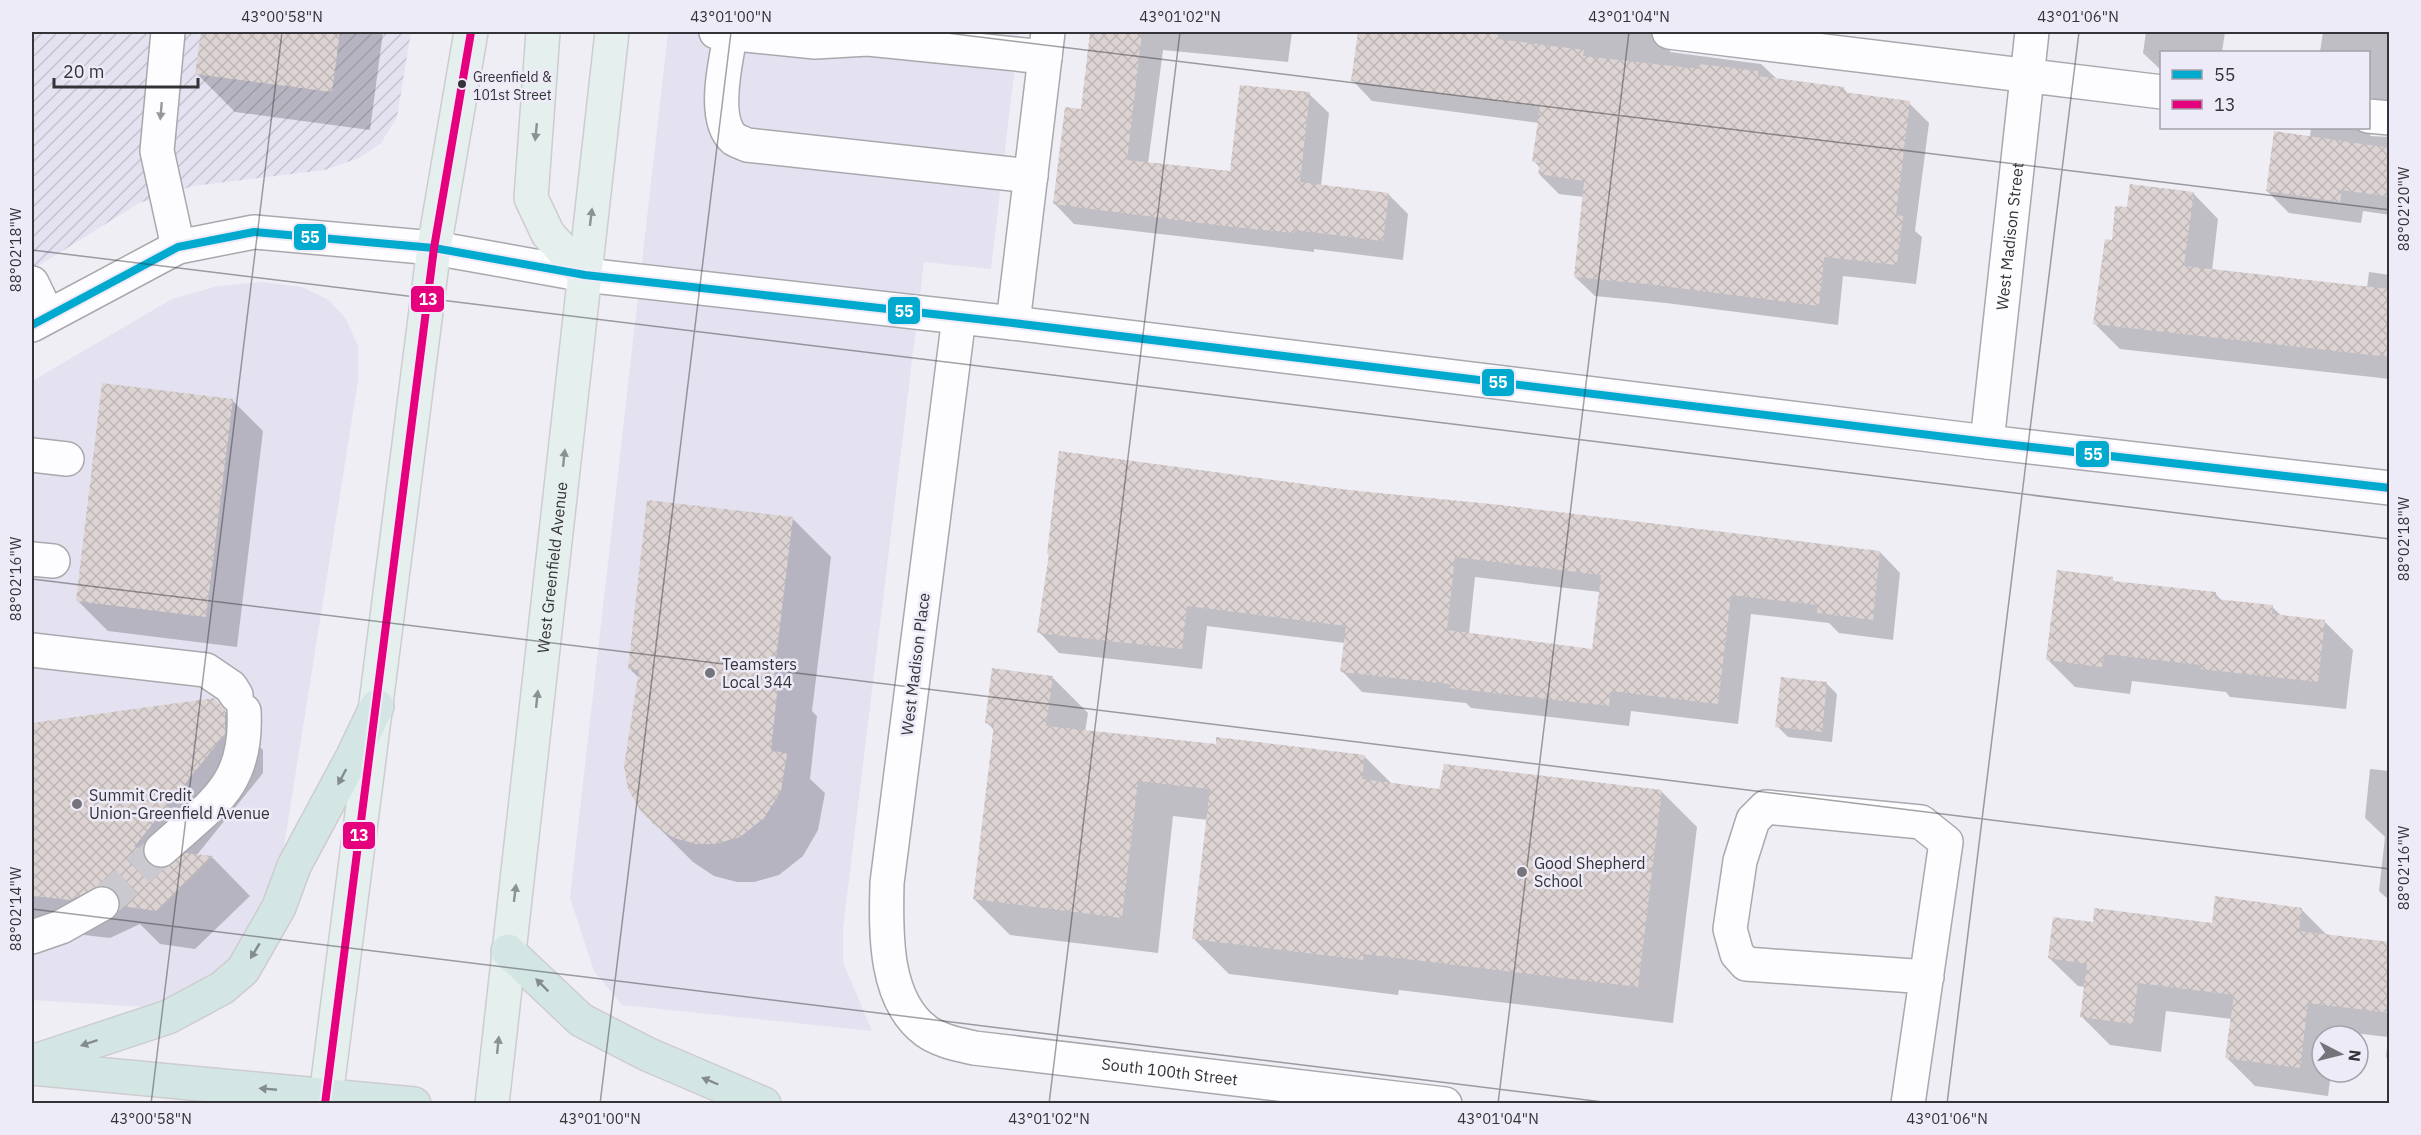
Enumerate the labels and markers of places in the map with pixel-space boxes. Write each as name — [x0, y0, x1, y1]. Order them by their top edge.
place label: Greenfield & 101st Street — [473, 68, 552, 104]
marker: Greenfield & 101st Street — [456, 78, 468, 90]
place label: Teamsters Local 344 — [722, 654, 797, 692]
marker: Teamsters Local 344 — [703, 666, 717, 680]
place label: Summit Credit Union-Greenfield Avenue — [89, 785, 270, 823]
marker: Summit Credit Union-Greenfield Avenue — [70, 797, 84, 811]
place label: Good Shepherd School — [1534, 853, 1645, 891]
marker: Good Shepherd School — [1515, 865, 1529, 879]

